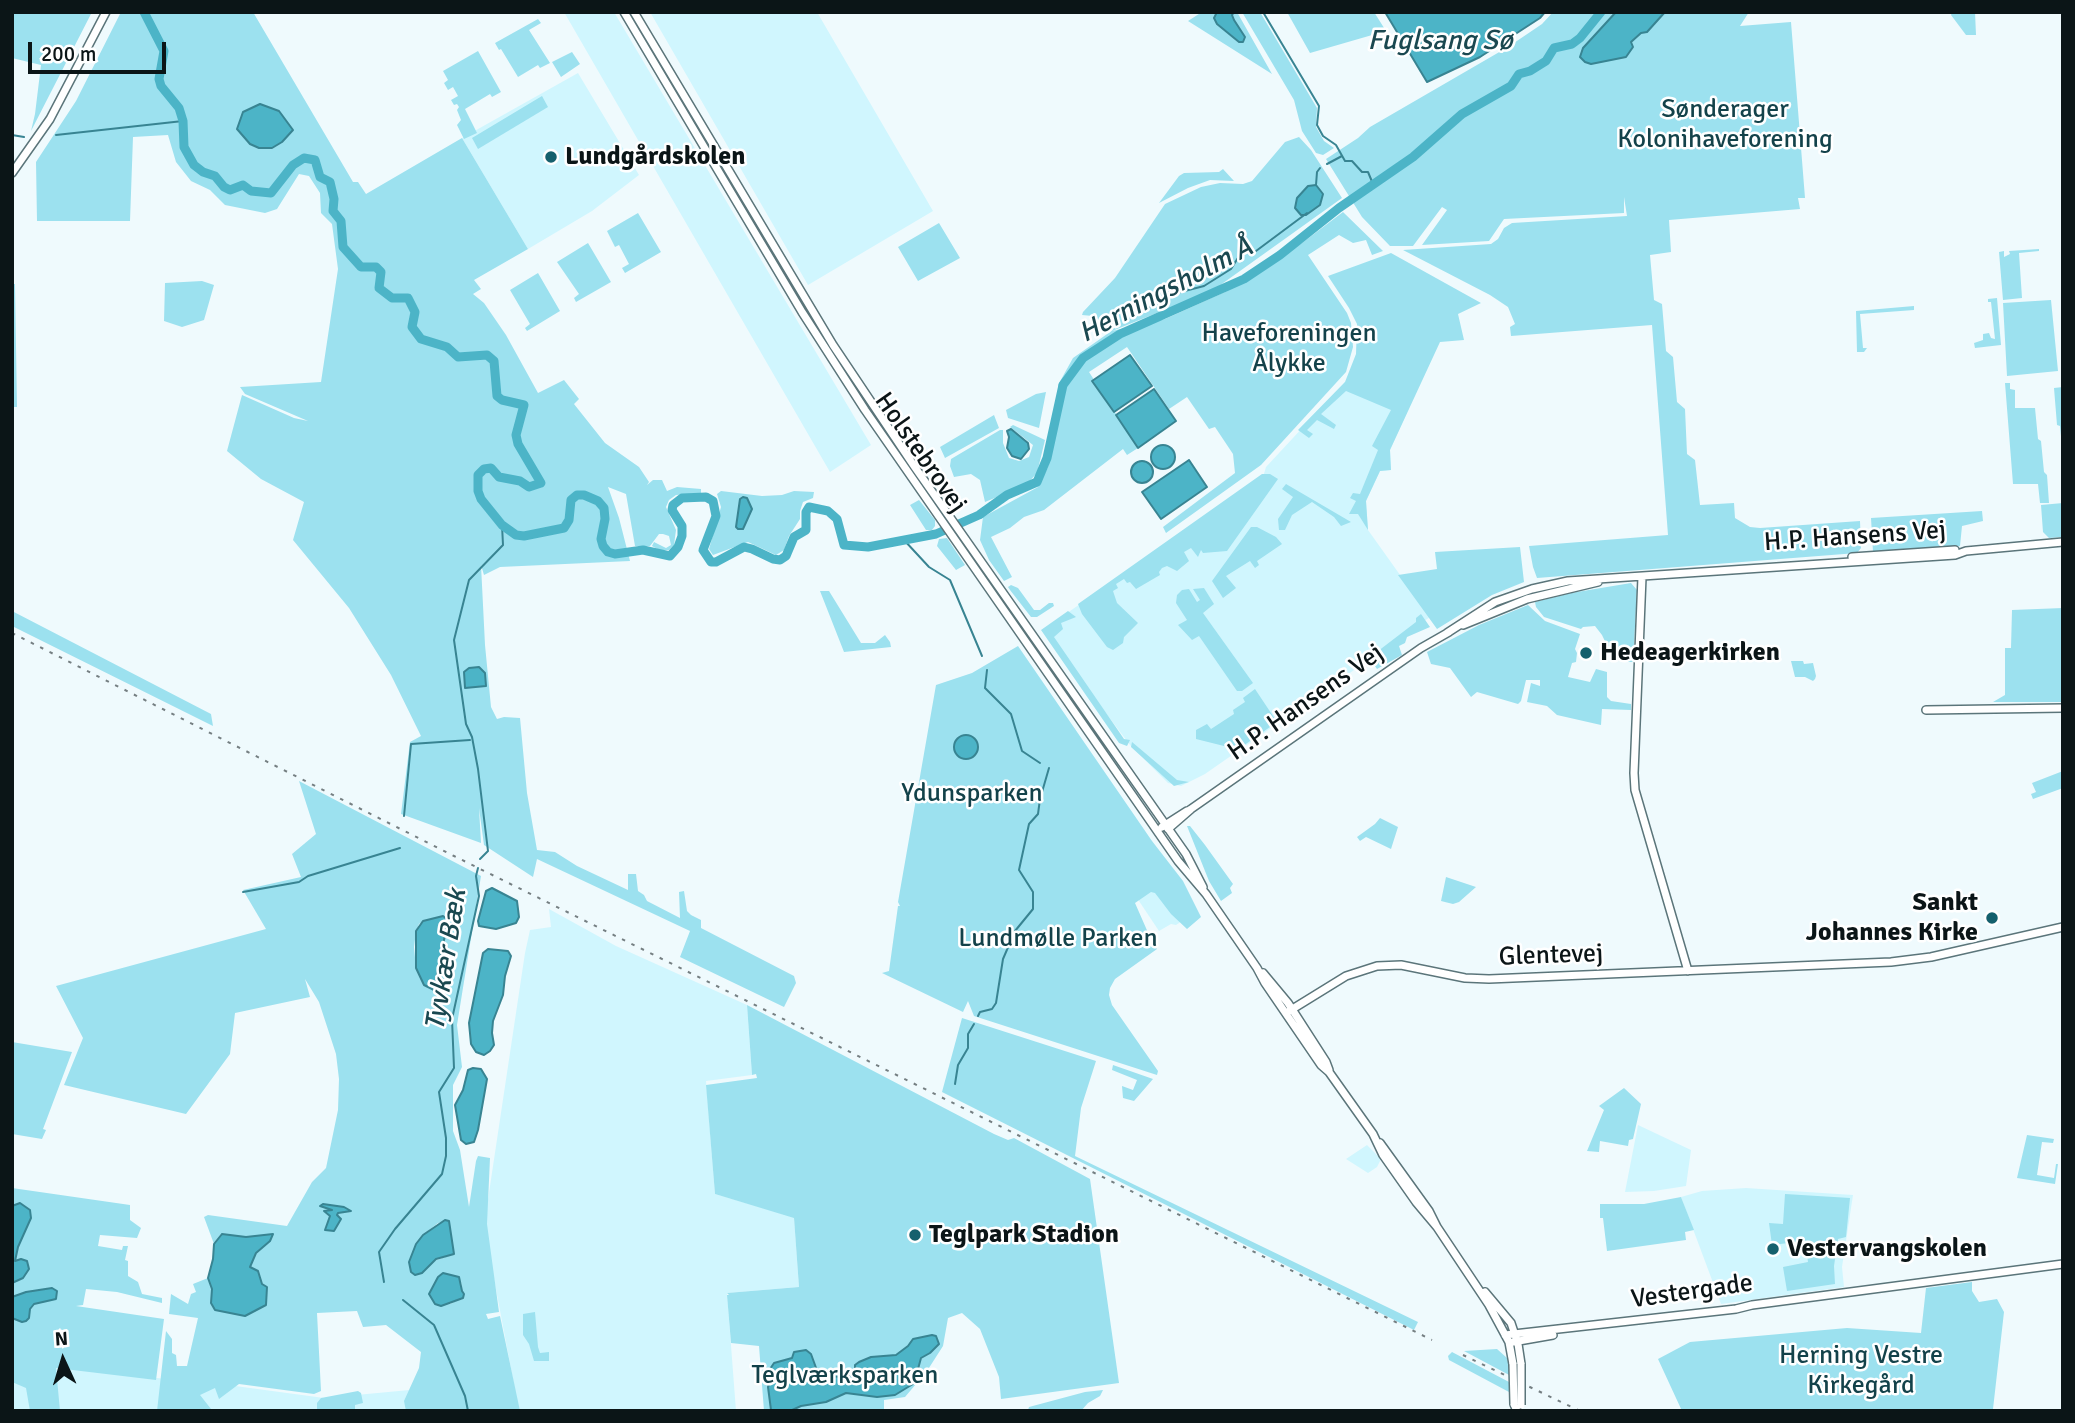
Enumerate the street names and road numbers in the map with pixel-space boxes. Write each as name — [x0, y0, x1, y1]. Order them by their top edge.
street label: Holstebrovej — [867, 387, 973, 519]
street label: H.P. Hansens Vej — [1763, 515, 1947, 559]
street label: H.P. Hansens Vej — [1222, 638, 1390, 768]
street label: Glentevej — [1498, 939, 1604, 973]
street label: Vestergade — [1629, 1268, 1755, 1316]

